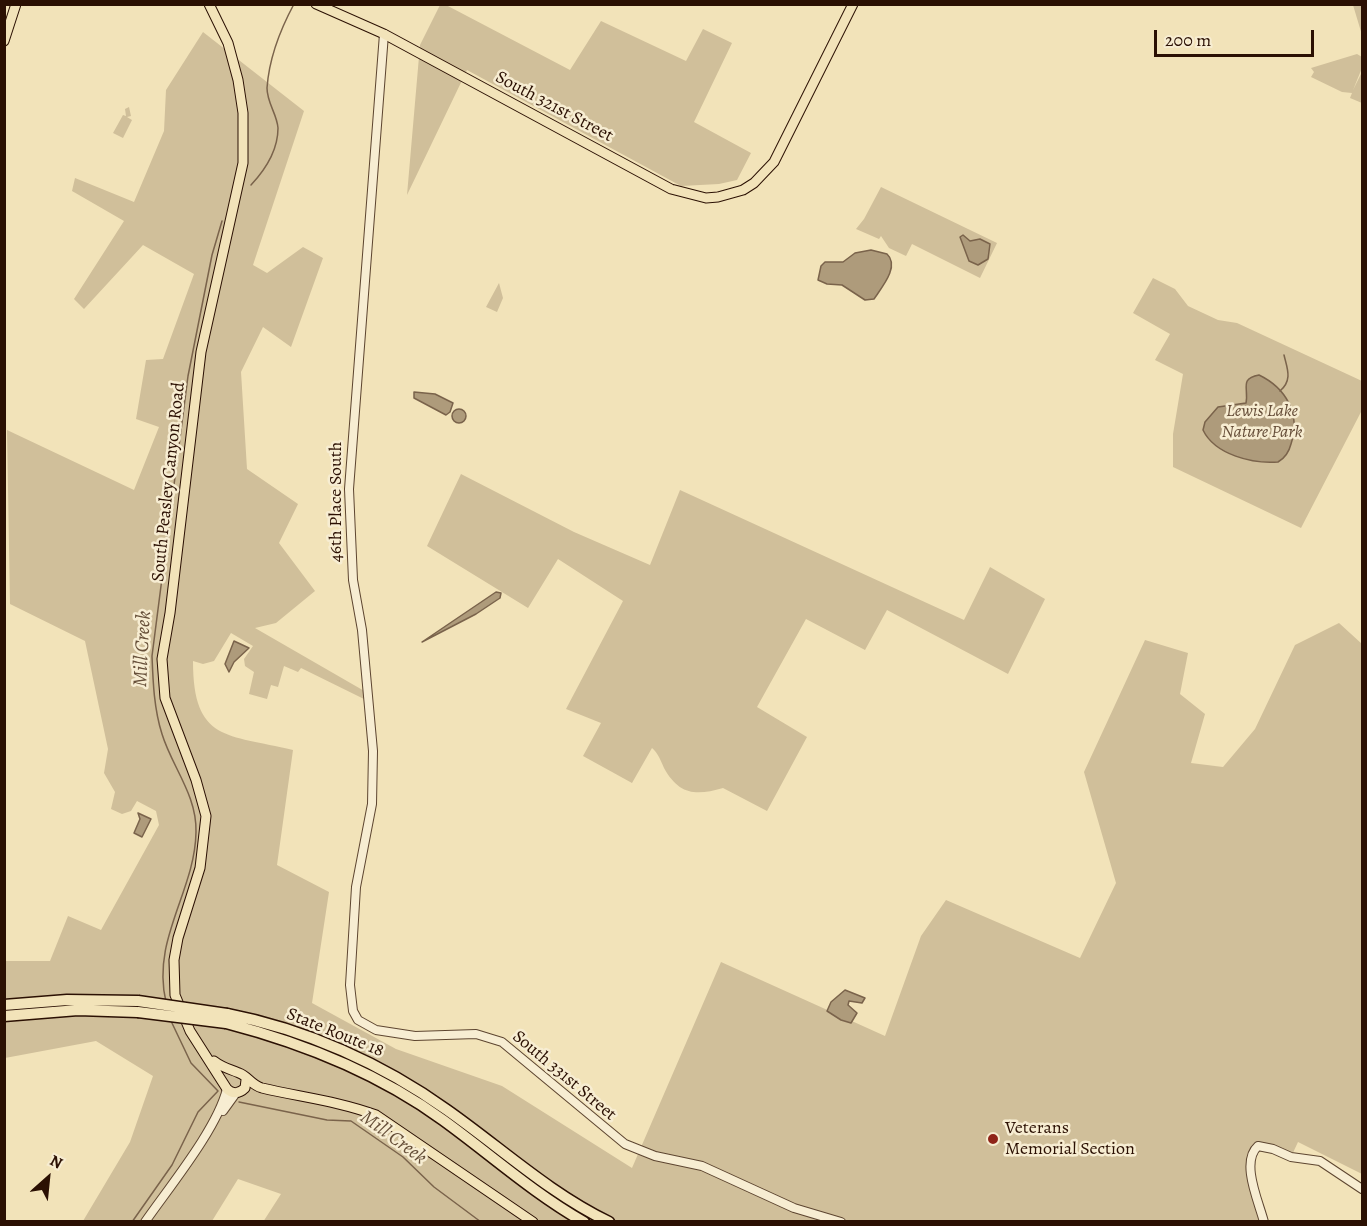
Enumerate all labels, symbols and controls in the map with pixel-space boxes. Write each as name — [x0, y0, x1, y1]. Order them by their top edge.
scale bar — [1157, 18, 1318, 56]
text: 200 m — [1165, 28, 1211, 52]
street label: South 321st Street — [491, 67, 617, 147]
street label: South Peasley Canyon Road — [148, 381, 190, 583]
park label: Lewis Lake Nature Park — [1221, 401, 1303, 444]
street label: 46th Place South — [326, 442, 348, 562]
water label: Mill Creek — [129, 610, 157, 688]
street label: State Route 18 — [283, 1004, 387, 1062]
street label: South 331st Street — [508, 1026, 620, 1126]
water label: Mill Creek — [355, 1106, 431, 1170]
place label: Veterans Memorial Section — [1005, 1118, 1135, 1160]
marker: Veterans Memorial Section — [986, 1132, 1000, 1146]
north arrow — [18, 1148, 78, 1208]
text: N — [46, 1150, 66, 1174]

